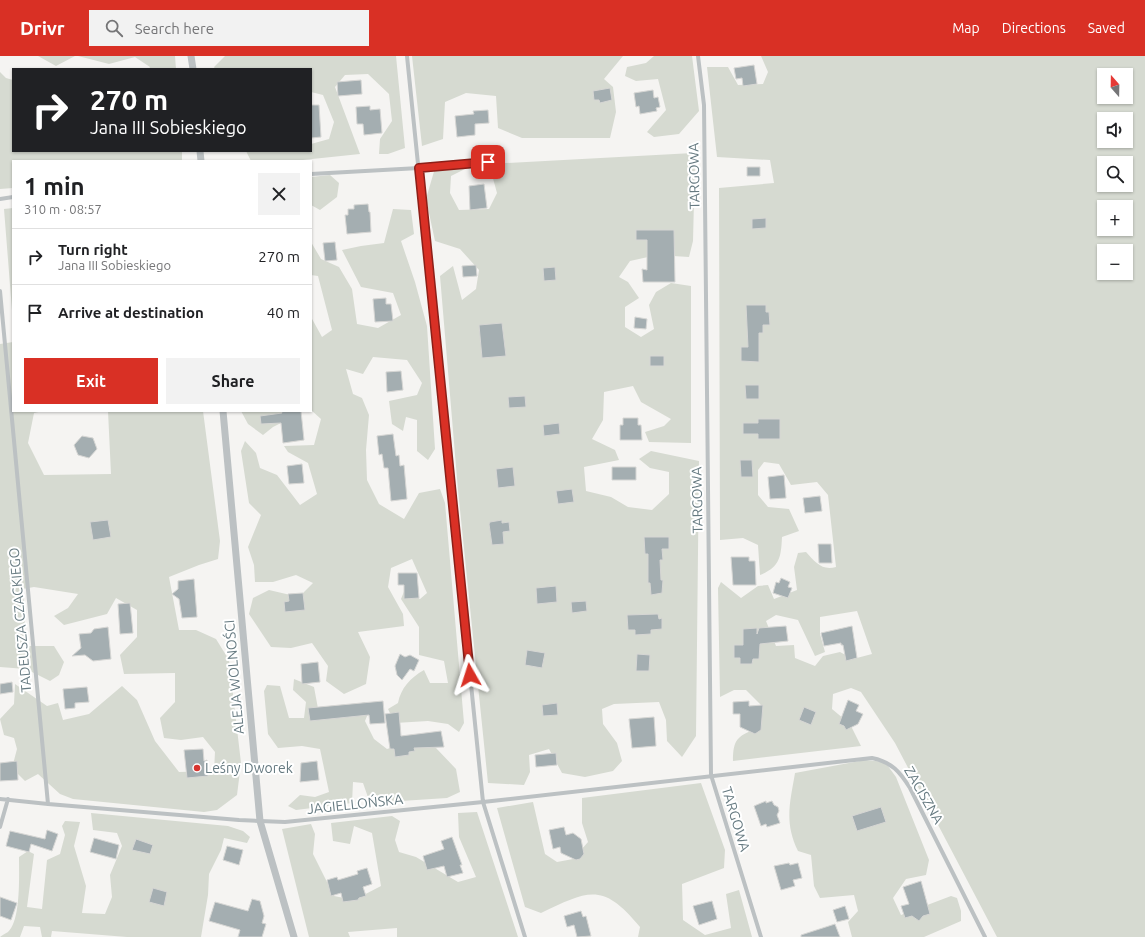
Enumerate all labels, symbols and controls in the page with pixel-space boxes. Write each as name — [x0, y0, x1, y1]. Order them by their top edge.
search box — [89, 10, 369, 46]
text: Drivr — [20, 17, 65, 39]
icon: search — [103, 17, 125, 39]
text: Search here — [135, 20, 214, 37]
text: Map — [952, 20, 980, 36]
text: Directions — [1002, 20, 1066, 36]
text: Saved — [1088, 20, 1125, 36]
north arrow — [1097, 68, 1133, 104]
map controls — [1097, 68, 1133, 280]
icon: right — [24, 84, 76, 136]
text: 270 m — [90, 84, 168, 115]
button: sound — [1097, 112, 1133, 148]
text: Jana III Sobieskiego — [90, 117, 247, 137]
street label: TARGOWA — [685, 142, 703, 210]
pin — [471, 145, 505, 179]
icon: arrive — [477, 151, 499, 173]
button: search — [1097, 156, 1133, 192]
text: 1 min — [24, 173, 85, 200]
button: close — [258, 173, 300, 215]
button: + — [1097, 200, 1133, 236]
text: 310 m · 08:57 — [24, 202, 102, 216]
text: Turn right — [58, 241, 128, 258]
button: − — [1097, 244, 1133, 280]
icon: right — [24, 246, 46, 268]
text: 270 m — [258, 248, 300, 265]
text: Jana III Sobieskiego — [58, 258, 171, 272]
icon: arrive — [24, 302, 46, 324]
text: Arrive at destination — [58, 304, 204, 321]
text: 40 m — [267, 304, 300, 321]
button: Exit — [24, 358, 158, 404]
button: Share — [166, 358, 300, 404]
street label: TARGOWA — [688, 466, 706, 534]
street label: TADEUSZA CZACKIEGO — [6, 547, 34, 693]
street label: ALEJA WOLNOŚCI — [220, 619, 247, 735]
position arrow — [449, 654, 491, 696]
place label: Leśny Dworek — [205, 760, 293, 776]
marker: Leśny Dworek — [192, 763, 202, 773]
street label: ZACISZNA — [901, 763, 947, 827]
street label: TARGOWA — [719, 785, 753, 853]
street label: JAGIELLOŃSKA — [306, 790, 404, 817]

